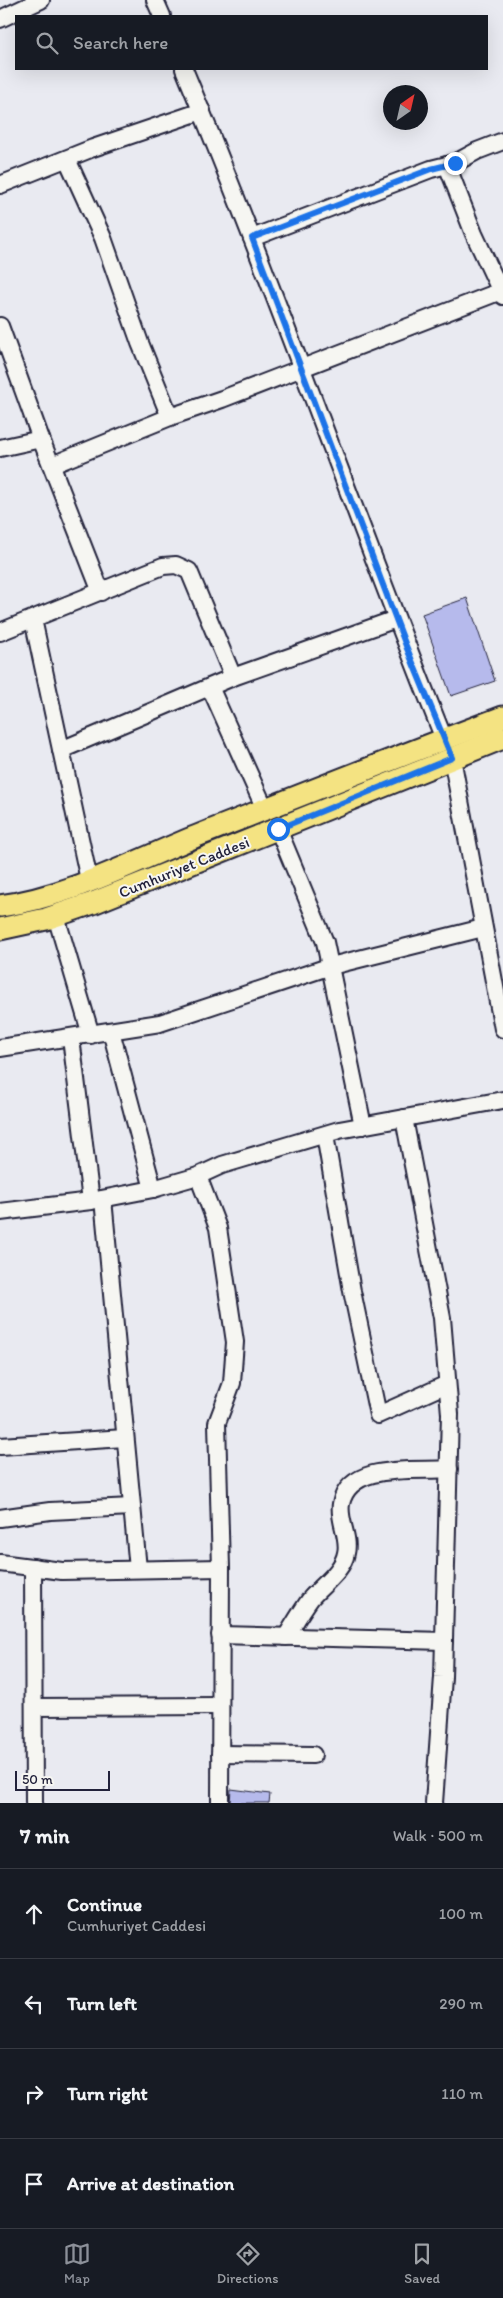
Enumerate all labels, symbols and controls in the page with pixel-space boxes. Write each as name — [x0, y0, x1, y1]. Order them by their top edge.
search box — [15, 15, 488, 70]
icon: search — [33, 29, 61, 57]
text: Search here — [73, 31, 168, 54]
north arrow — [383, 85, 428, 130]
route end — [444, 152, 467, 175]
route start — [267, 818, 290, 841]
street label: Cumhuriyet Caddesi — [116, 832, 252, 902]
scale bar — [15, 1768, 110, 1791]
text: 50 m — [22, 1771, 53, 1788]
text: 7 min — [20, 1823, 69, 1848]
text: Walk · 500 m — [393, 1826, 483, 1845]
text: Continue — [67, 1893, 142, 1916]
icon: ahead — [20, 1900, 48, 1928]
text: 100 m — [439, 1904, 483, 1923]
text: Cumhuriyet Caddesi — [67, 1916, 206, 1935]
icon: left — [20, 1990, 48, 2018]
text: Turn left — [67, 1992, 137, 2015]
text: 290 m — [439, 1994, 483, 2013]
icon: right — [20, 2080, 48, 2108]
text: Turn right — [67, 2082, 148, 2105]
text: 110 m — [441, 2084, 483, 2103]
icon: arrive — [20, 2170, 48, 2198]
text: Arrive at destination — [67, 2172, 234, 2195]
tab: Map — [63, 2240, 91, 2287]
tab: Directions — [217, 2240, 278, 2287]
tab: Saved — [404, 2240, 440, 2287]

